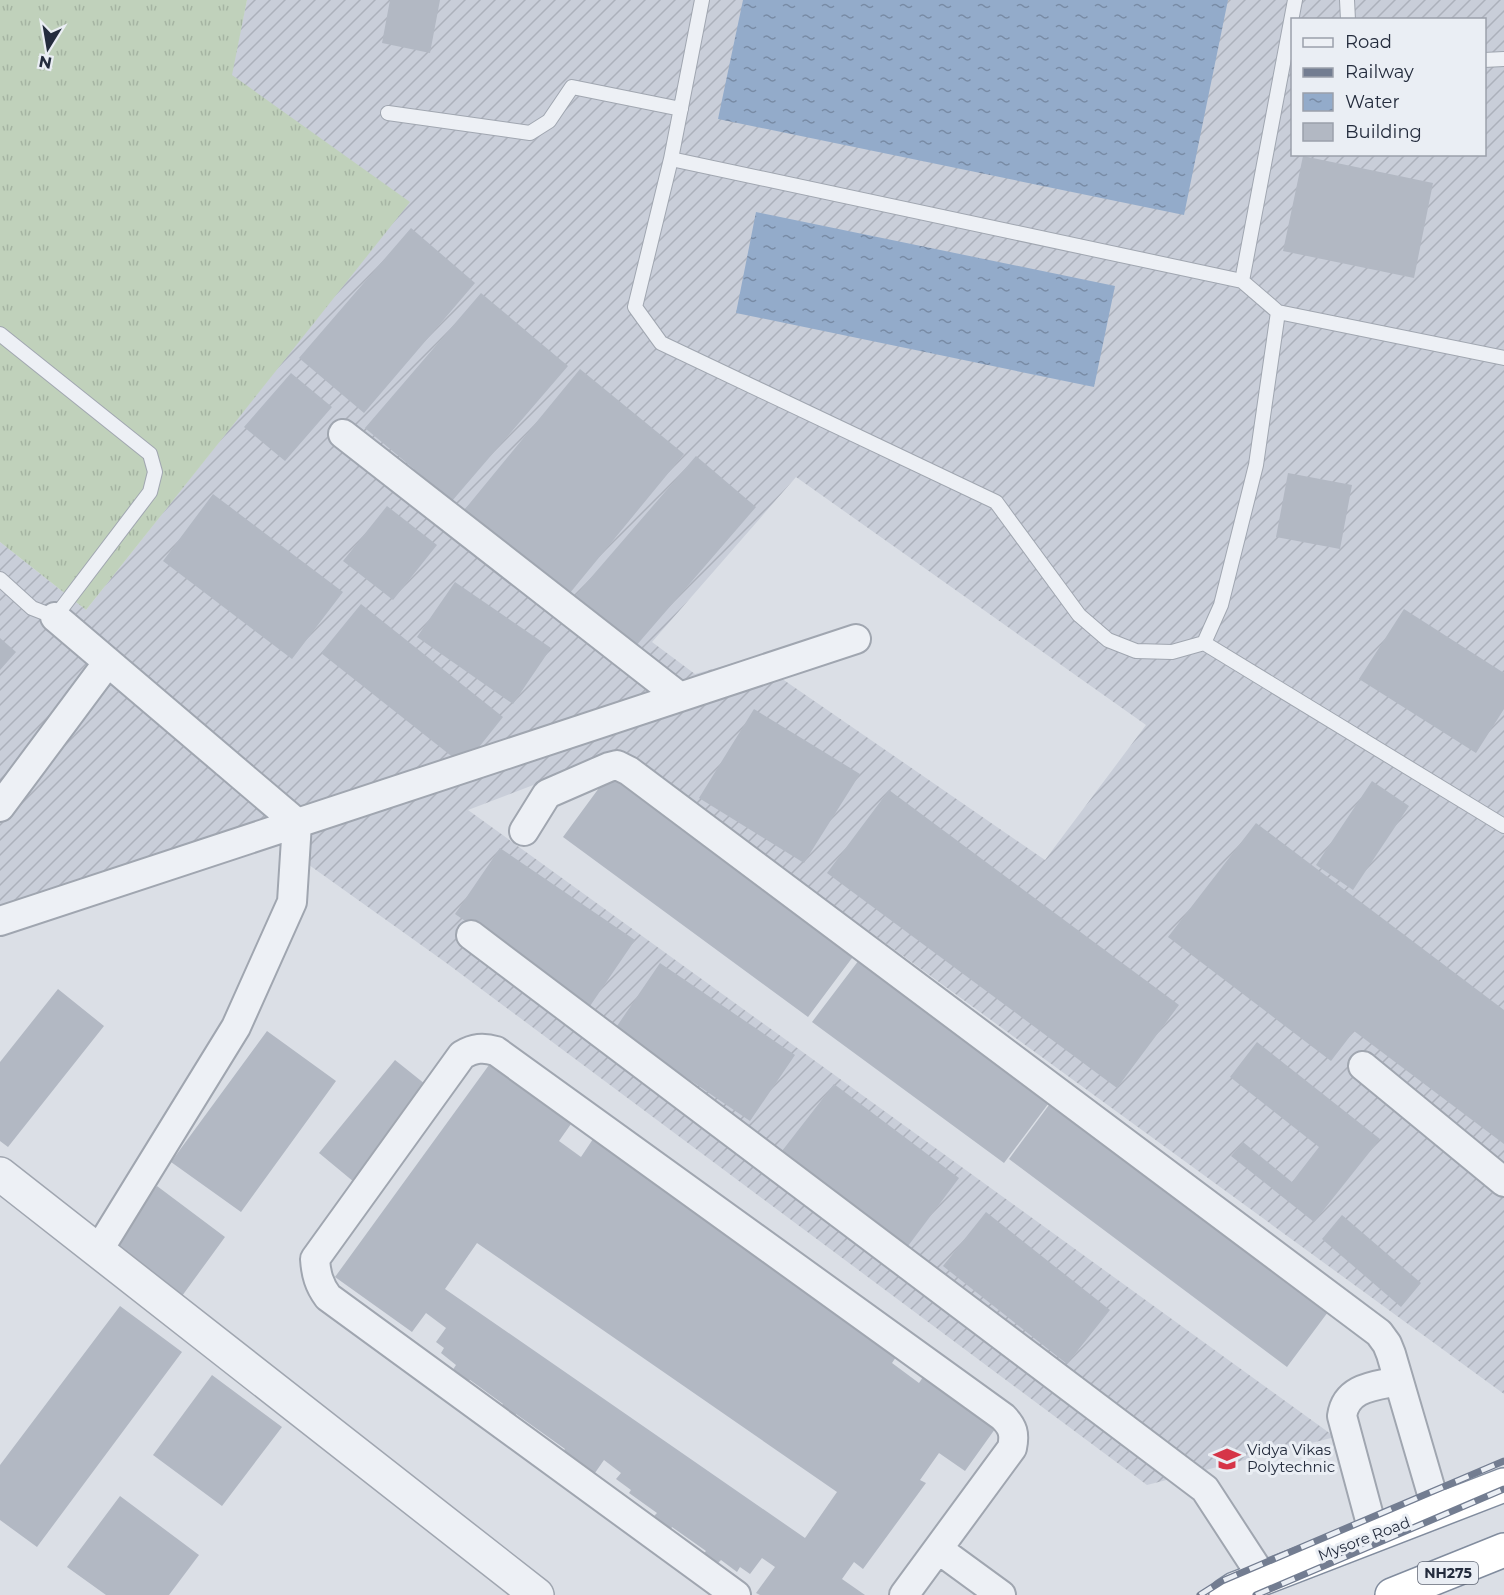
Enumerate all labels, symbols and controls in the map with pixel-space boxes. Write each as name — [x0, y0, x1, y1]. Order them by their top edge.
north arrow — [18, 18, 78, 78]
legend — [1291, 18, 1486, 156]
text: Road — [1345, 31, 1392, 53]
text: N — [37, 52, 53, 73]
text: Railway — [1345, 61, 1414, 83]
text: Water — [1345, 91, 1400, 113]
text: Building — [1345, 121, 1422, 143]
place label: Vidya Vikas Polytechnic — [1247, 1440, 1335, 1476]
school or university icon: Vidya Vikas Polytechnic — [1212, 1444, 1242, 1474]
street label: Mysore Road — [1315, 1512, 1413, 1565]
road number: NH275 — [1418, 1562, 1478, 1584]

